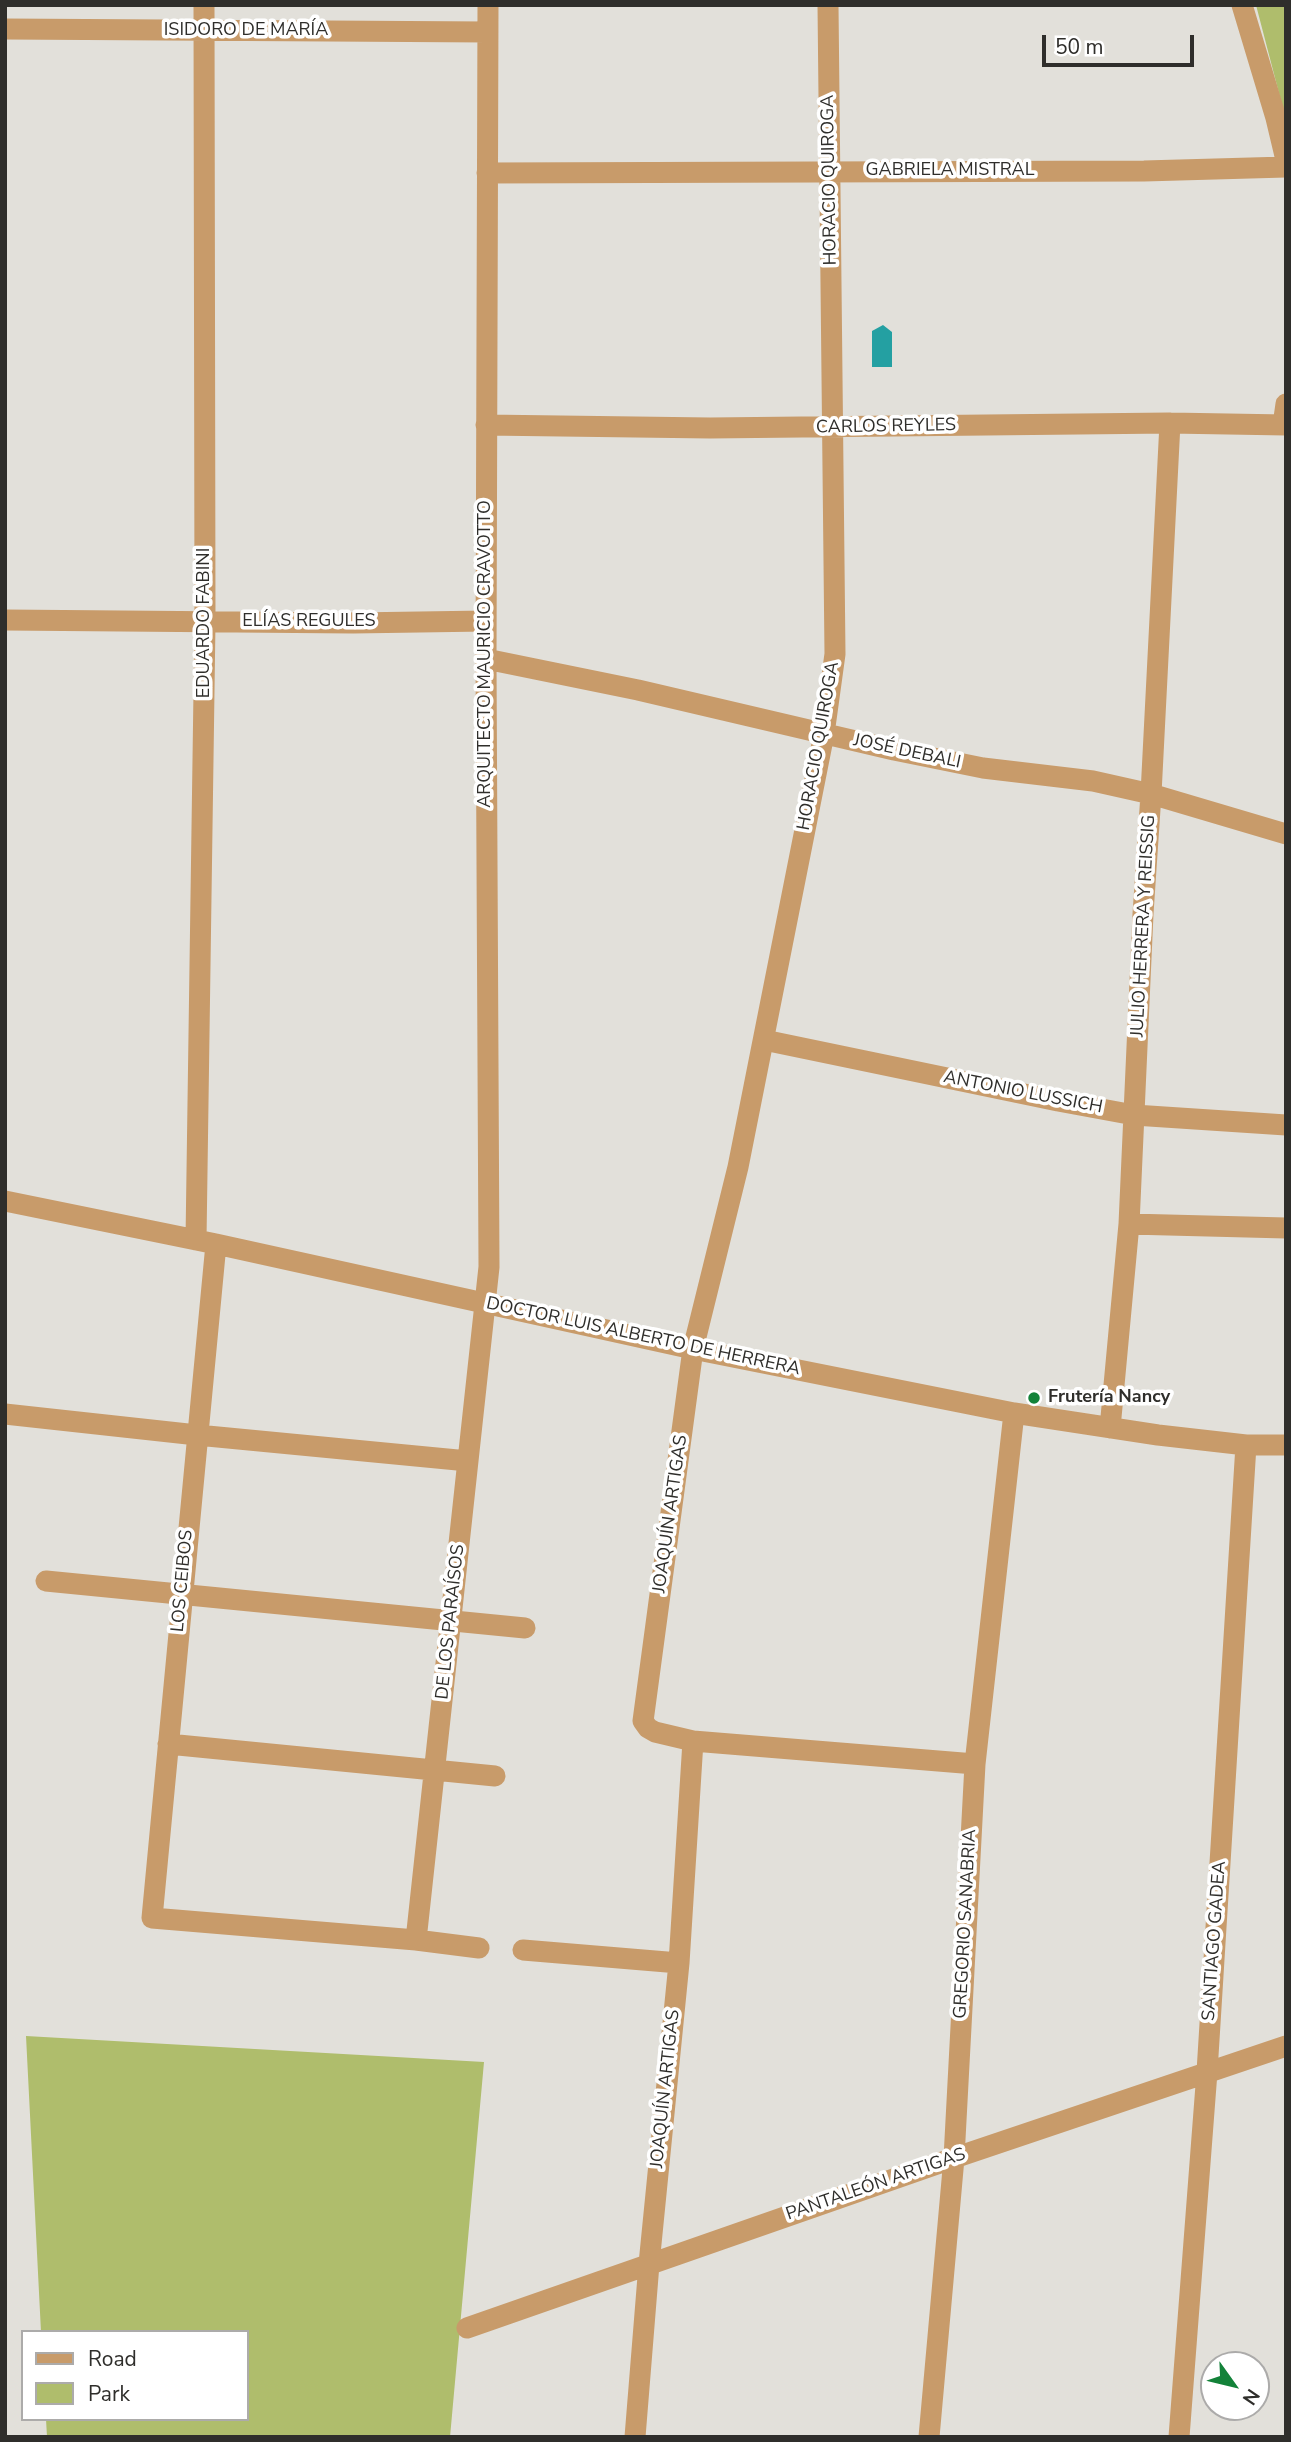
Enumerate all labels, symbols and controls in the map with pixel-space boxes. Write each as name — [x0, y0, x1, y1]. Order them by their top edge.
street label: ISIDORO DE MARÍA — [164, 20, 328, 42]
scale bar — [1046, 21, 1198, 65]
text: 50 m — [1055, 33, 1104, 61]
street label: HORACIO QUIROGA — [818, 94, 842, 266]
street label: GABRIELA MISTRAL — [865, 160, 1035, 182]
street label: CARLOS REYLES — [816, 415, 956, 439]
street label: ARQUITECTO MAURICIO CRAVOTTO — [475, 500, 497, 808]
street label: EDUARDO FABINI — [194, 548, 216, 698]
street label: ELÍAS REGULES — [242, 611, 376, 633]
street label: HORACIO QUIROGA — [794, 660, 844, 832]
street label: JOSÉ DEBALI — [851, 730, 963, 774]
street label: JULIO HERRERA Y REISSIG — [1127, 814, 1161, 1038]
street label: ANTONIO LUSSICH — [942, 1067, 1104, 1119]
street label: DOCTOR LUIS ALBERTO DE HERRERA — [484, 1293, 802, 1381]
place label: Frutería Nancy — [1048, 1387, 1170, 1409]
marker: Frutería Nancy — [1026, 1390, 1042, 1406]
street label: JOAQUÍN ARTIGAS — [649, 1434, 693, 1594]
street label: LOS CEIBOS — [168, 1529, 198, 1633]
street label: DE LOS PARAÍSOS — [432, 1543, 470, 1701]
street label: GREGORIO SANABRIA — [950, 1829, 982, 2019]
street label: SANTIAGO GADEA — [1199, 1860, 1231, 2022]
street label: JOAQUÍN ARTIGAS — [647, 2009, 685, 2169]
street label: PANTALEÓN ARTIGAS — [783, 2144, 969, 2226]
legend — [21, 2330, 248, 2421]
text: Road — [88, 2345, 137, 2373]
north arrow — [1200, 2351, 1270, 2421]
text: Park — [88, 2380, 130, 2408]
text: N — [1236, 2383, 1266, 2410]

